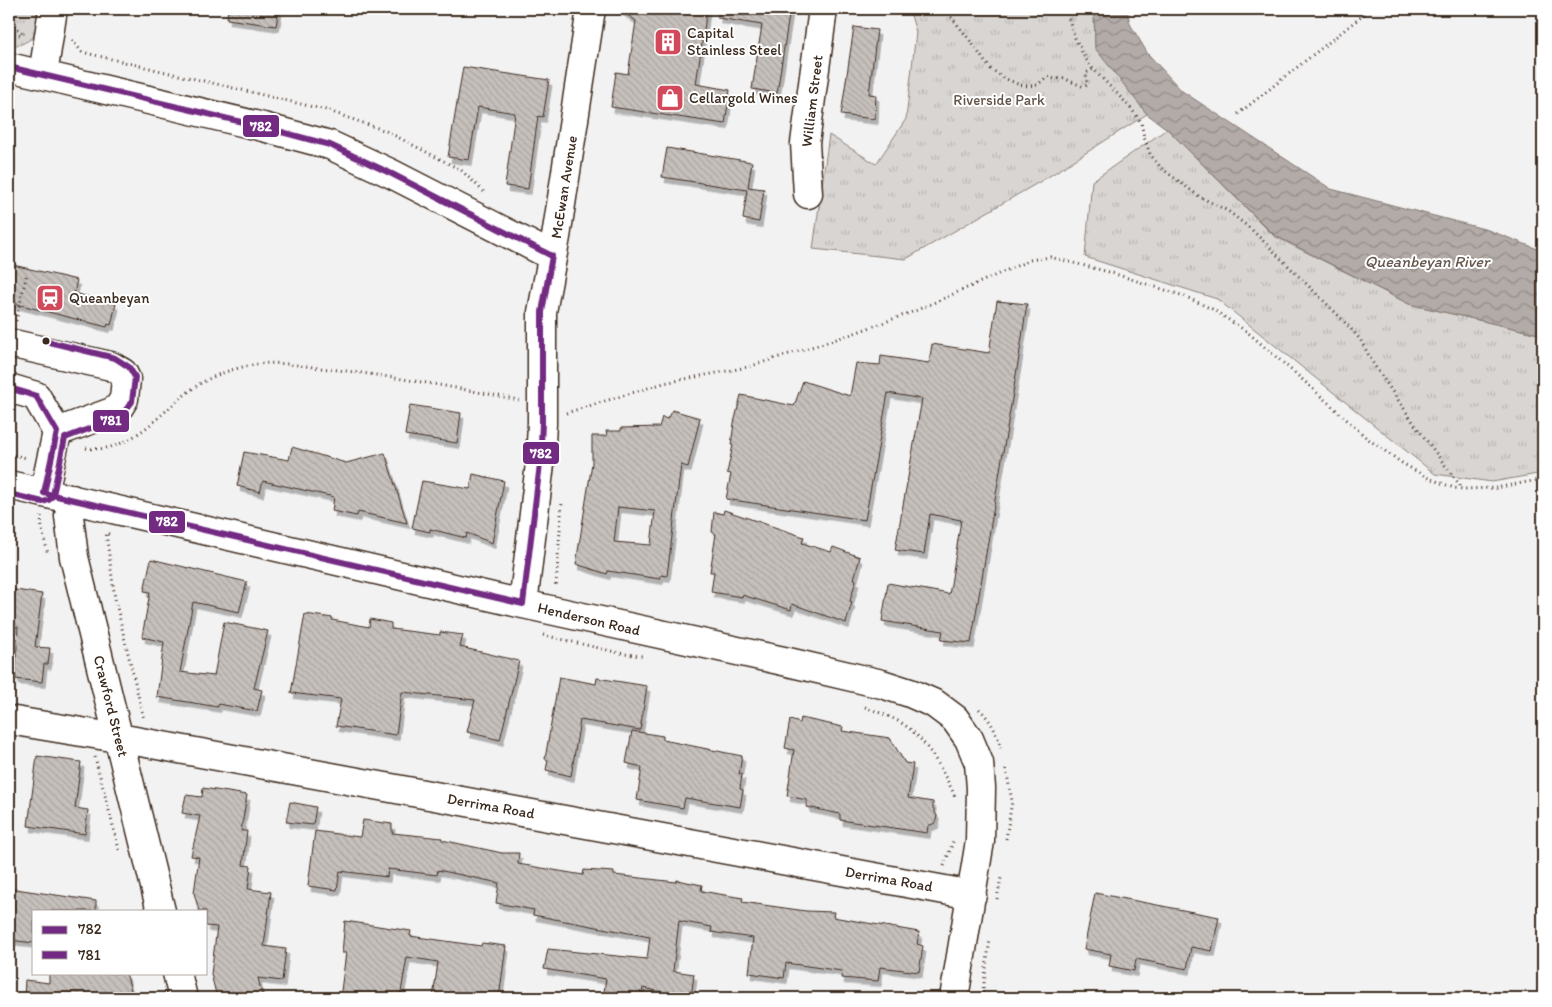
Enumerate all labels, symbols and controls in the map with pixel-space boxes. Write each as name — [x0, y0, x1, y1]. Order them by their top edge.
place label: Capital Stainless Steel — [687, 24, 782, 59]
building icon: Capital Stainless Steel — [653, 27, 683, 57]
street label: William Street — [797, 54, 827, 148]
shop icon: Cellargold Wines — [655, 83, 685, 113]
place label: Cellargold Wines — [689, 89, 798, 107]
park label: Riverside Park — [953, 91, 1045, 109]
line badge: 782 — [242, 114, 280, 138]
text: 782 — [249, 118, 273, 135]
street label: McEwan Avenue — [547, 134, 581, 240]
water label: Queanbeyan River — [1365, 252, 1491, 271]
station icon: Queanbeyan — [35, 283, 65, 313]
place label: Queanbeyan — [69, 289, 150, 307]
unlabelled marker — [41, 336, 51, 346]
line badge: 781 — [92, 409, 130, 433]
text: 781 — [99, 412, 122, 429]
line badge: 782 — [522, 441, 560, 465]
text: 782 — [529, 445, 553, 462]
line badge: 782 — [148, 510, 186, 534]
text: 782 — [155, 513, 179, 530]
street label: Henderson Road — [536, 598, 642, 640]
street label: Crawford Street — [90, 653, 132, 759]
street label: Derrima Road — [446, 789, 537, 823]
street label: Derrima Road — [844, 862, 935, 896]
legend — [32, 910, 208, 974]
text: 782 — [78, 920, 102, 938]
text: 781 — [78, 946, 101, 964]

